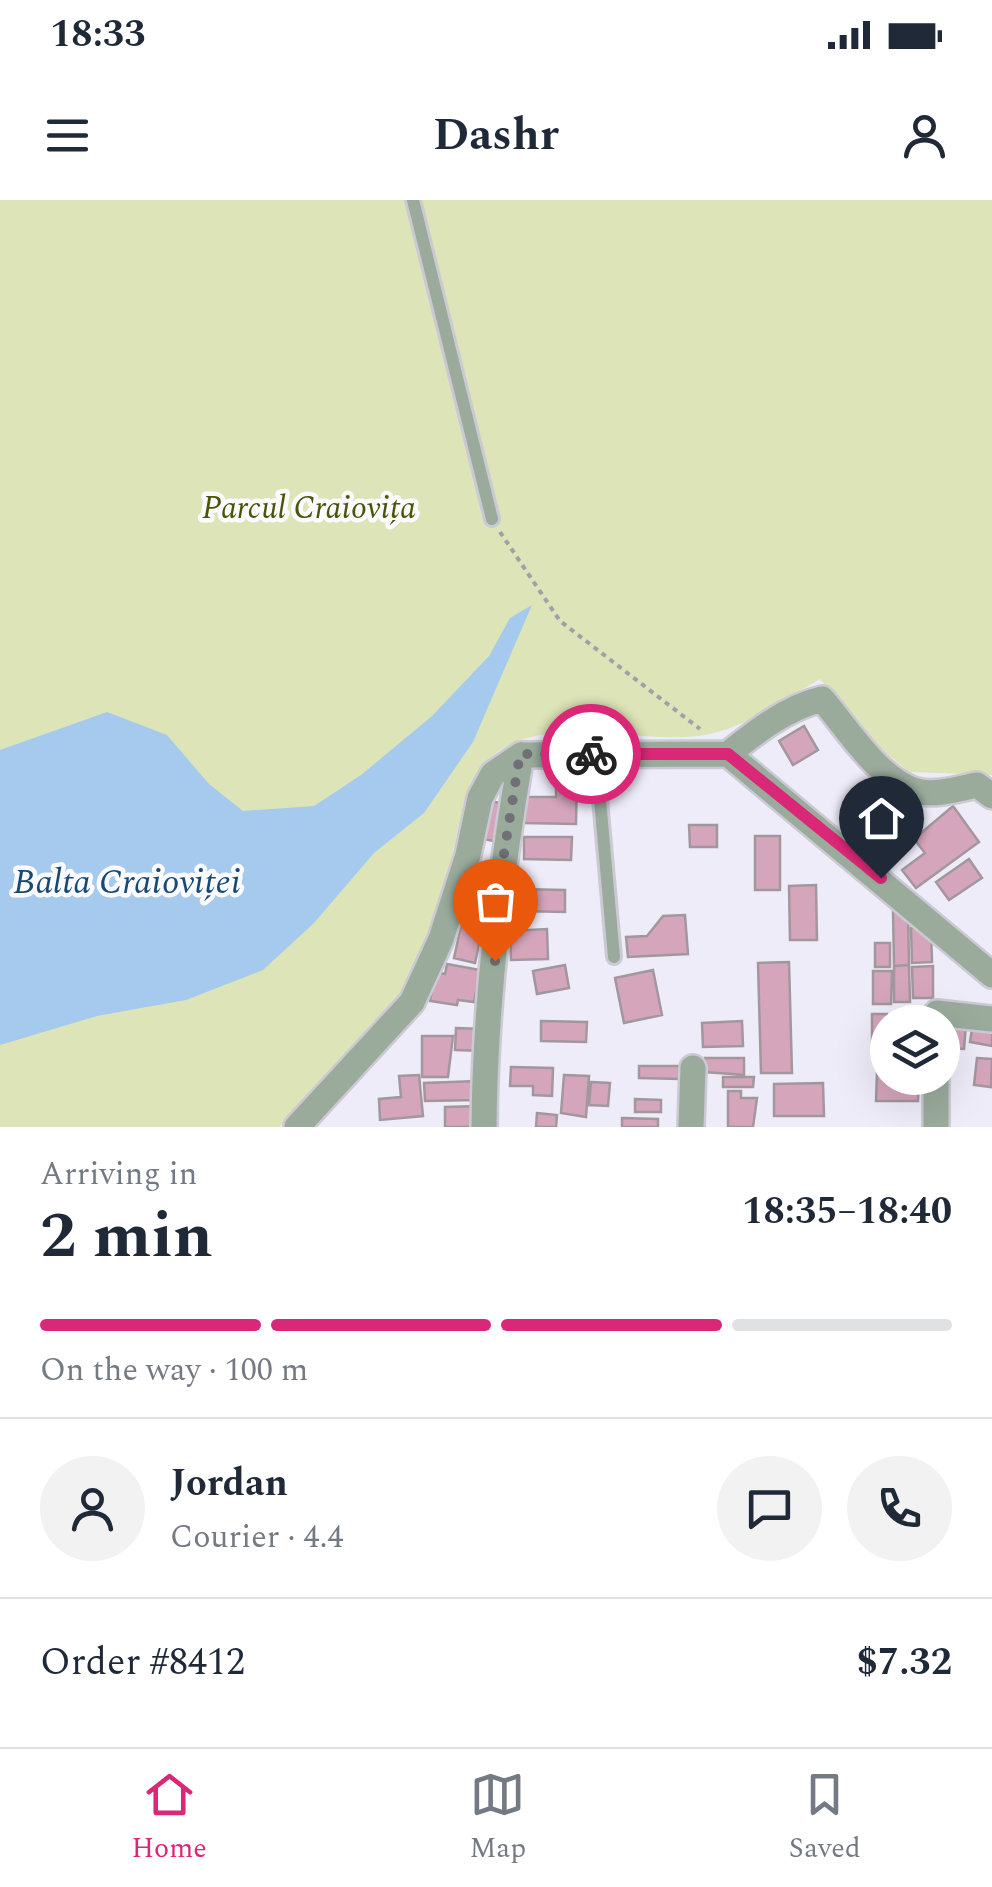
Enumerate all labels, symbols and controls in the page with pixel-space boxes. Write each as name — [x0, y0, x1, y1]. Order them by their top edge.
text: 18:33 — [50, 6, 145, 64]
text: Dashr — [433, 101, 559, 170]
icon: menu — [40, 108, 95, 163]
icon: person — [897, 108, 952, 163]
park label: Parcul Craiovița — [202, 484, 416, 533]
courier — [541, 704, 641, 804]
icon: bike — [564, 727, 619, 782]
pin — [839, 776, 924, 879]
icon: home — [854, 791, 909, 846]
water label: Balta Craioviței — [13, 856, 241, 909]
pin — [453, 859, 538, 962]
icon: bag — [468, 874, 523, 929]
map controls — [870, 1005, 960, 1095]
button: layers — [870, 1005, 960, 1095]
text: Arriving in — [40, 1150, 197, 1199]
text: 18:35–18:40 — [742, 1183, 952, 1241]
text: 2 min — [40, 1187, 213, 1286]
text: On the way · 100 m — [40, 1346, 308, 1395]
text: Jordan — [170, 1455, 288, 1513]
button: person — [40, 1456, 145, 1561]
button: chat — [717, 1456, 822, 1561]
button: phone — [847, 1456, 952, 1561]
text: Courier · 4.4 — [170, 1513, 343, 1562]
text: Order #8412 — [40, 1634, 245, 1692]
text: $7.32 — [857, 1634, 952, 1692]
tab: Home — [131, 1767, 207, 1870]
tab: Map — [470, 1767, 526, 1870]
tab: Saved — [789, 1767, 861, 1870]

